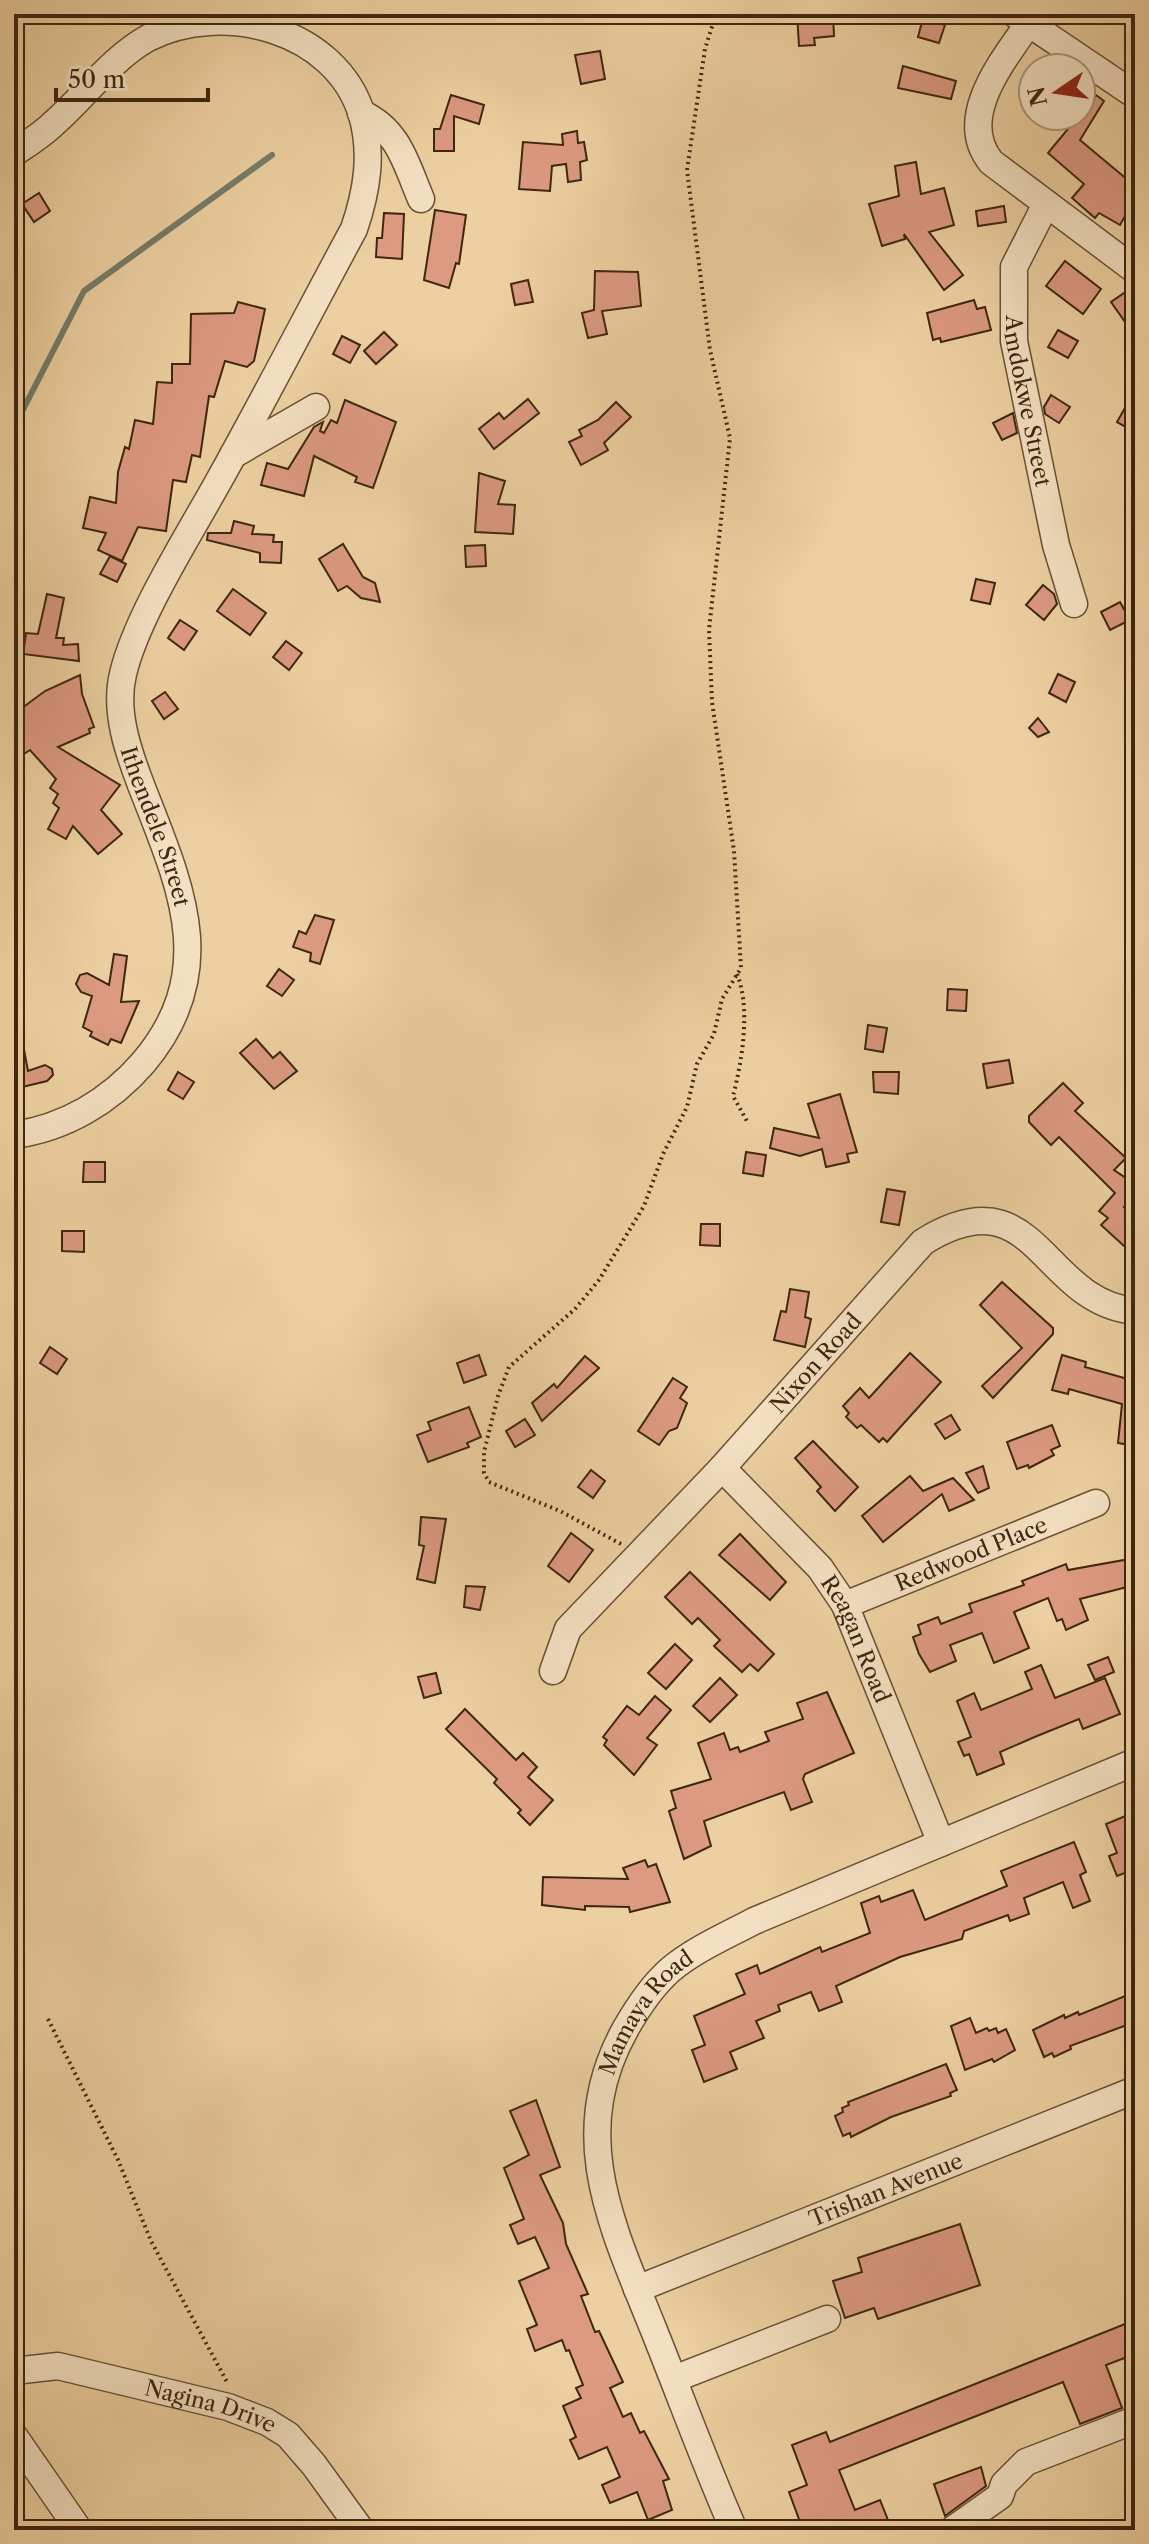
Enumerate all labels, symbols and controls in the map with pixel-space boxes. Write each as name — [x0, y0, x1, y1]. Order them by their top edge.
scale bar — [56, 52, 208, 102]
north arrow — [1017, 52, 1097, 132]
text: 50 m — [68, 65, 125, 94]
text: N — [1023, 84, 1053, 109]
street label: Amdokwe Street — [998, 314, 1057, 489]
street label: Ithendele Street — [114, 743, 195, 909]
street label: Nixon Road — [764, 1308, 867, 1419]
street label: Redwood Place — [891, 1511, 1051, 1597]
street label: Reagan Road — [815, 1570, 896, 1707]
street label: Mamaya Road — [594, 1944, 698, 2079]
street label: Trishan Avenue — [805, 2147, 967, 2233]
street label: Nagina Drive — [142, 2374, 281, 2439]

